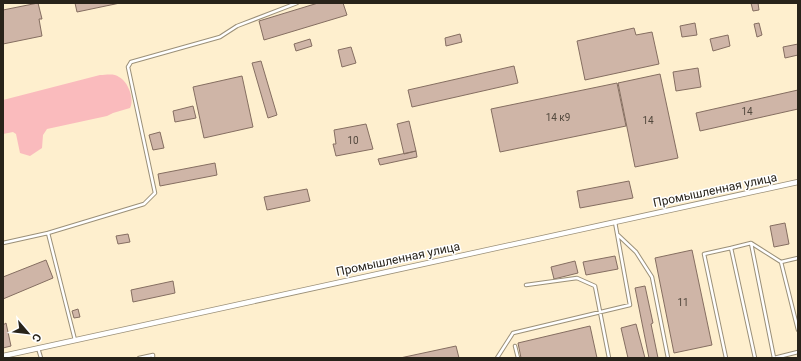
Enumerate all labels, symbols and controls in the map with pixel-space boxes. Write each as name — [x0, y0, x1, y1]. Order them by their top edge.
house number: 14 — [741, 106, 753, 117]
house number: 14 к9 — [546, 112, 570, 123]
house number: 14 — [642, 115, 654, 126]
house number: 10 — [347, 135, 359, 146]
street label: Промышленная улица — [652, 170, 778, 210]
street label: Промышленная улица — [335, 239, 461, 279]
house number: 11 — [677, 297, 689, 308]
north arrow — [8, 313, 48, 353]
text: С — [29, 331, 44, 344]

